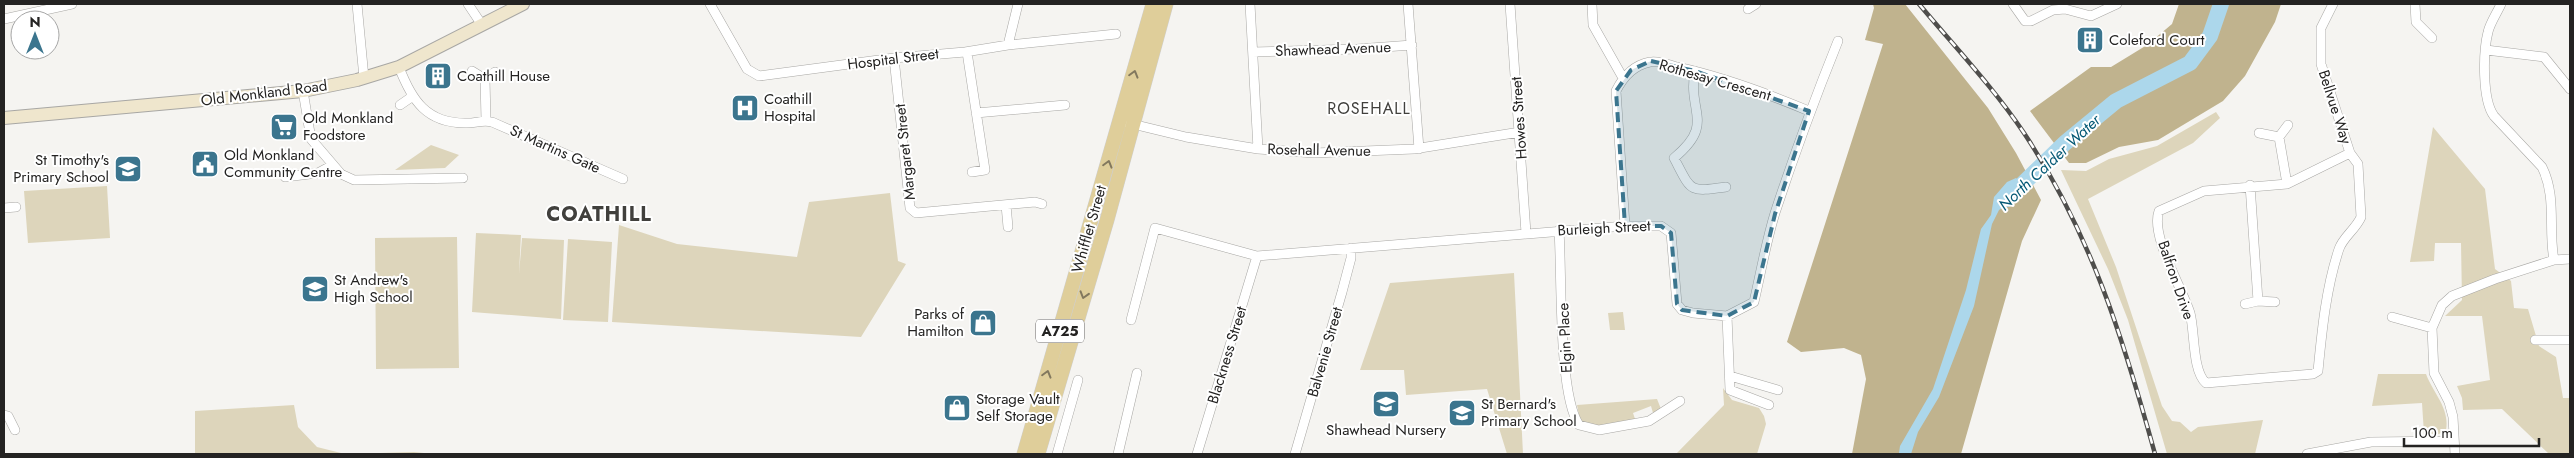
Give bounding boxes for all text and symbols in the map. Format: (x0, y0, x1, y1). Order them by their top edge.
north arrow (10, 10, 60, 60)
text: N (29, 12, 41, 32)
building icon: Coleford Court (2075, 25, 2105, 55)
place label: Coleford Court (2109, 29, 2205, 51)
street label: Shawhead Avenue (1275, 36, 1392, 62)
street label: Hospital Street (846, 42, 940, 76)
street label: Rothesay Crescent (1656, 54, 1774, 107)
building icon: Coathill House (423, 61, 453, 91)
place label: Coathill House (457, 65, 550, 87)
street label: Bellvue Way (2313, 67, 2357, 147)
one-way arrow (1128, 70, 1138, 78)
street label: Old Monkland Road (200, 74, 328, 112)
street label: Howes Street (1505, 76, 1533, 160)
place label: Coathill Hospital (764, 88, 816, 127)
hospital icon: Coathill Hospital (730, 93, 760, 123)
district label: ROSEHALL (1327, 97, 1411, 120)
street label: Margaret Street (889, 102, 921, 201)
place label: Old Monkland Foodstore (303, 107, 393, 146)
water label: North Calder Water (1993, 108, 2107, 216)
supermarket icon: Old Monkland Foodstore (269, 112, 299, 142)
street label: St Martins Gate (506, 119, 604, 179)
street label: Rosehall Avenue (1267, 138, 1371, 162)
place label: Old Monkland Community Centre (224, 144, 343, 183)
place label: St Timothy's Primary School (13, 149, 109, 188)
public building icon: Old Monkland Community Centre (190, 149, 220, 179)
school or university icon: St Timothy's Primary School (113, 154, 143, 184)
one-way arrow (1102, 160, 1113, 169)
street label: Whifflet Street (1066, 182, 1112, 275)
district label: COATHILL (546, 200, 652, 229)
street label: Burleigh Street (1557, 215, 1651, 241)
street label: Balfron Drive (2152, 238, 2200, 323)
place label: St Andrew's High School (334, 269, 413, 308)
school or university icon: St Andrew's High School (300, 274, 330, 304)
one-way arrow (1080, 291, 1090, 299)
street label: Elgin Place (1552, 302, 1578, 374)
place label: Parks of Hamilton (907, 303, 965, 342)
street label: Blackness Street (1202, 303, 1252, 406)
street label: Balvenie Street (1302, 304, 1348, 400)
shop icon: Parks of Hamilton (968, 308, 998, 338)
road number: A725 (1036, 320, 1084, 342)
one-way arrow (1042, 370, 1052, 378)
place label: Storage Vault Self Storage (976, 388, 1060, 427)
school or university icon: Shawhead Nursery (1371, 389, 1401, 419)
shop icon: Storage Vault Self Storage (942, 393, 972, 423)
place label: St Bernard's Primary School (1481, 393, 1577, 432)
school or university icon: St Bernard's Primary School (1447, 398, 1477, 428)
scale bar (2404, 416, 2539, 448)
place label: Shawhead Nursery (1326, 419, 1446, 441)
text: 100 m (2412, 422, 2453, 444)

